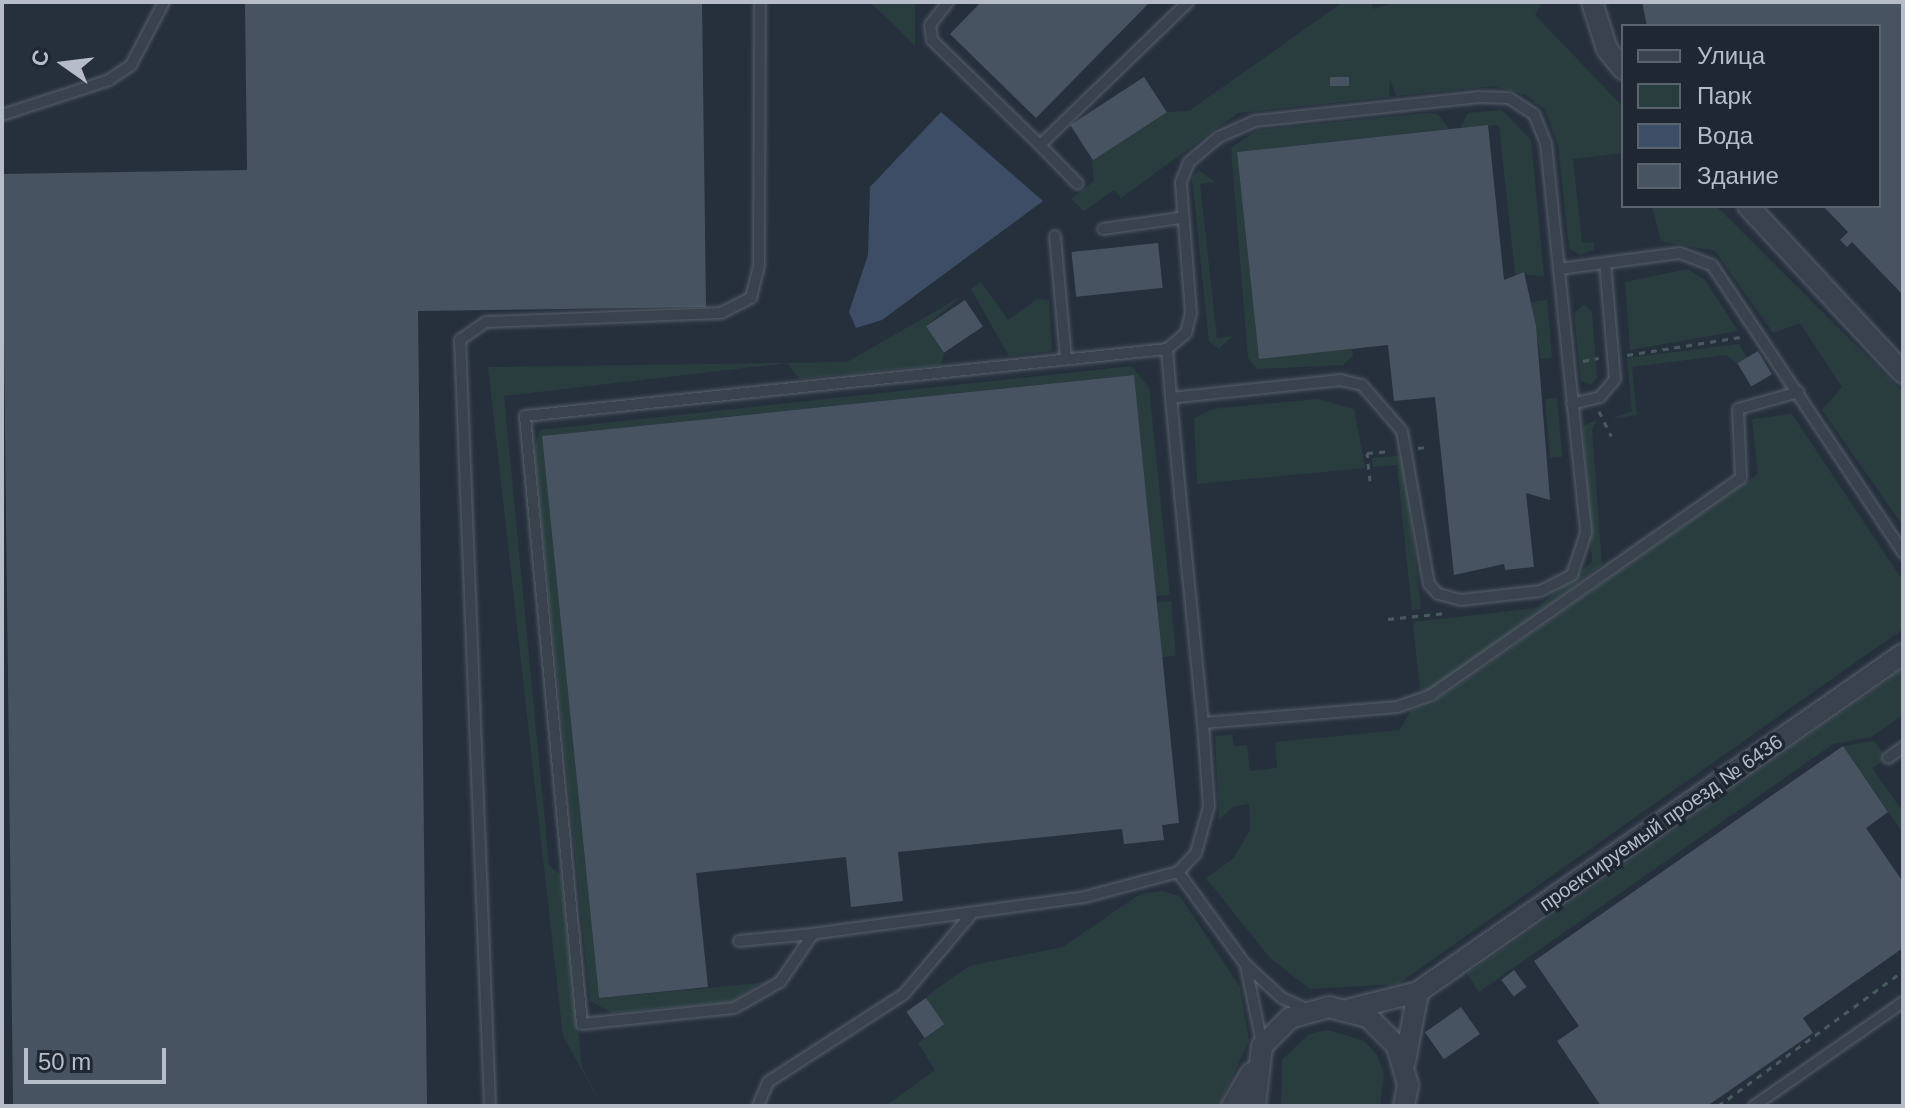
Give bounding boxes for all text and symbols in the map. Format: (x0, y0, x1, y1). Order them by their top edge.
north arrow (24, 24, 104, 104)
legend (1621, 24, 1881, 208)
text: Улица (1697, 42, 1765, 69)
text: С (26, 47, 54, 69)
text: Парк (1697, 82, 1751, 109)
text: Вода (1697, 122, 1753, 149)
text: Здание (1697, 162, 1779, 189)
street label: проектируемый проезд № 6436 (1535, 730, 1787, 916)
scale bar (28, 1032, 170, 1082)
text: 50 m (38, 1048, 91, 1075)

